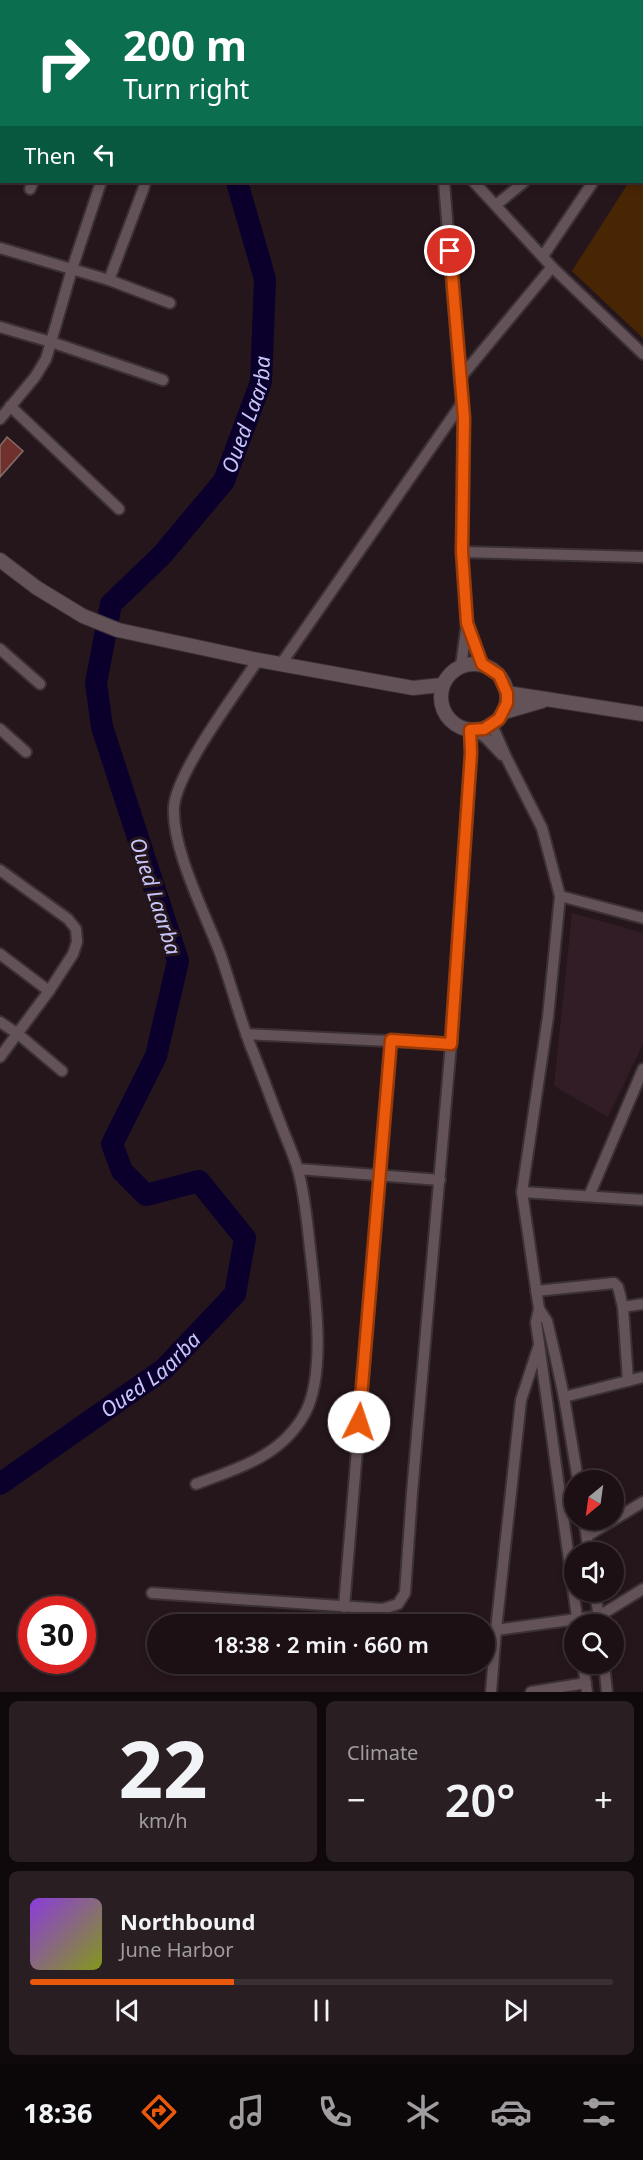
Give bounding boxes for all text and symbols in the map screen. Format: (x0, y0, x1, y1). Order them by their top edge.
text: 200 m (123, 16, 247, 73)
icon: right (24, 24, 102, 102)
text: Turn right (123, 70, 249, 107)
icon: left (88, 138, 121, 171)
text: Then (24, 140, 76, 170)
pin (424, 225, 475, 276)
icon: arrive (433, 234, 466, 267)
water label: Oued Laarba (214, 355, 276, 477)
water label: Oued Laarba (124, 834, 188, 958)
water label: Oued Laarba (94, 1325, 206, 1424)
position arrow (327, 1390, 391, 1454)
north arrow (564, 1470, 624, 1530)
map controls (564, 1470, 624, 1674)
button: sound (564, 1542, 624, 1602)
speed limit sign: 30 (18, 1596, 96, 1674)
button: search (564, 1614, 624, 1674)
text: 18:38 · 2 min · 660 m (213, 1629, 429, 1659)
text: 22 (118, 1715, 208, 1821)
text: Climate (347, 1739, 418, 1766)
text: 20° (445, 1769, 515, 1830)
text: − (347, 1777, 366, 1822)
text: + (594, 1777, 613, 1822)
text: km/h (138, 1807, 188, 1834)
text: Northbound (120, 1906, 255, 1936)
text: June Harbor (120, 1936, 234, 1963)
icon: previous (111, 1994, 144, 2027)
icon: pause (305, 1994, 338, 2027)
icon: next (499, 1994, 532, 2027)
icon: directions (138, 2091, 180, 2133)
icon: music (226, 2091, 268, 2133)
icon: phone (314, 2091, 356, 2133)
icon: climate (402, 2091, 444, 2133)
icon: car (490, 2091, 532, 2133)
icon: filters (578, 2091, 620, 2133)
text: 18:36 (23, 2094, 92, 2131)

